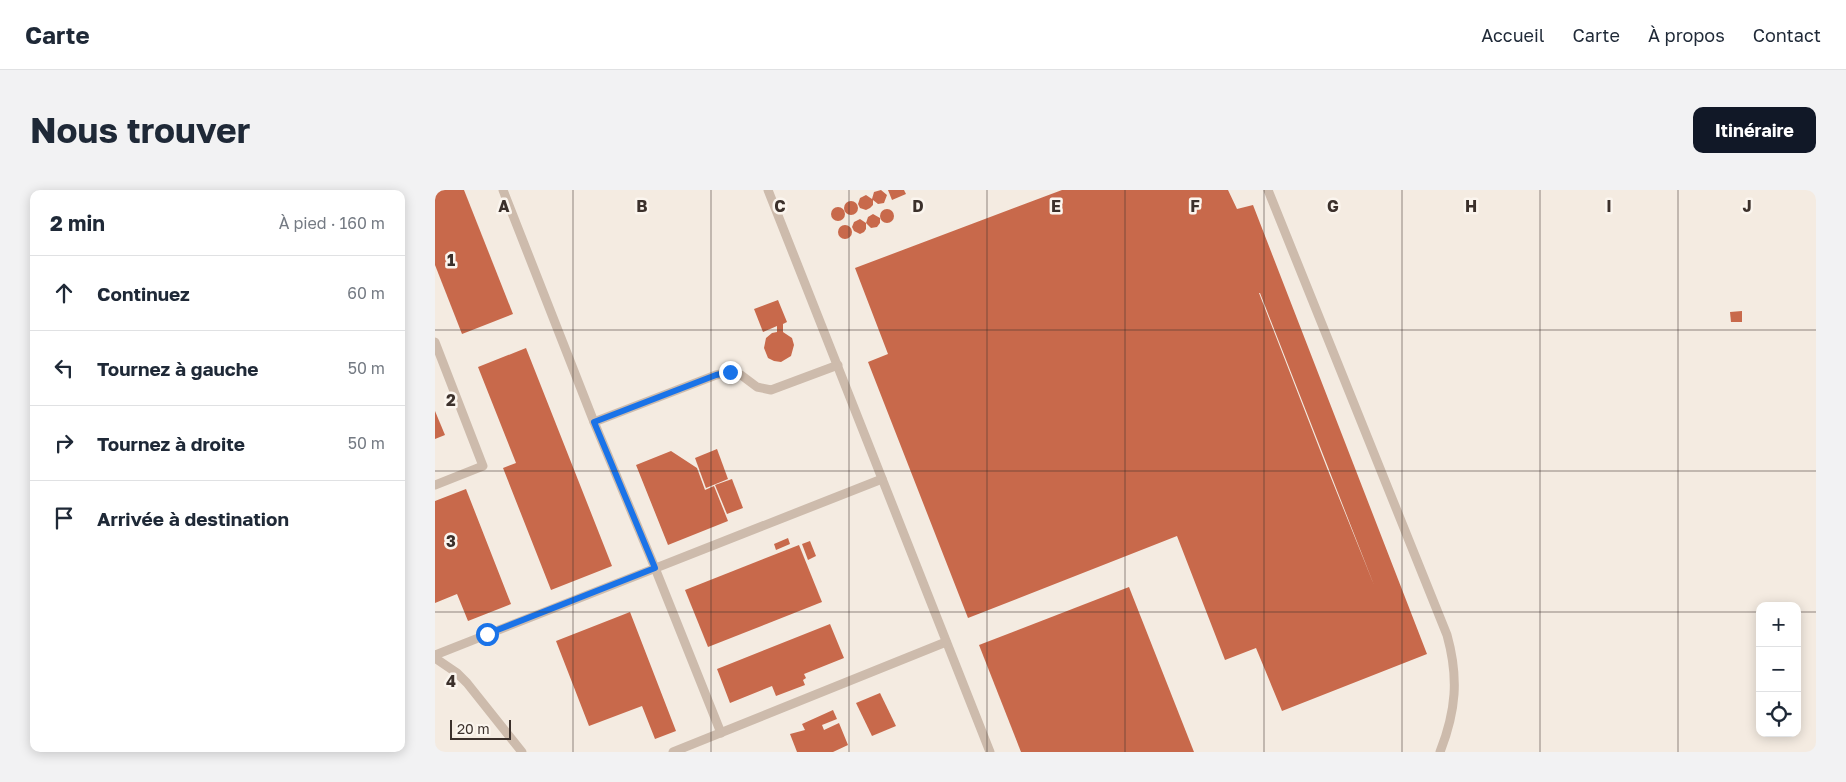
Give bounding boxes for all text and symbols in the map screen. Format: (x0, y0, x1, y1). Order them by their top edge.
text: Carte (25, 20, 90, 49)
text: Accueil (1481, 24, 1545, 46)
text: Carte (1573, 24, 1620, 46)
text: À propos (1648, 24, 1725, 46)
text: Contact (1753, 24, 1821, 46)
button: Itinéraire (1693, 107, 1816, 153)
text: Nous trouver (30, 109, 250, 151)
text: A (498, 196, 510, 216)
text: B (636, 196, 648, 216)
text: C (774, 196, 786, 216)
text: D (912, 196, 924, 216)
text: E (1051, 196, 1061, 216)
text: F (1190, 196, 1200, 216)
text: G (1327, 196, 1339, 216)
text: H (1465, 196, 1477, 216)
text: I (1606, 196, 1612, 216)
text: J (1742, 196, 1752, 216)
text: 2 min (50, 210, 105, 236)
text: À pied · 160 m (279, 213, 385, 233)
text: 1 (447, 250, 455, 270)
icon: ahead (50, 279, 78, 307)
text: Continuez (97, 282, 190, 305)
text: 60 m (347, 283, 385, 303)
icon: left (50, 354, 78, 382)
text: Tournez à gauche (97, 357, 258, 380)
text: 50 m (348, 358, 385, 378)
route end (719, 361, 742, 384)
text: 2 (446, 390, 456, 410)
icon: right (50, 429, 78, 457)
text: Tournez à droite (97, 432, 245, 455)
text: 50 m (348, 433, 385, 453)
icon: arrive (50, 504, 78, 532)
text: Arrivée à destination (97, 507, 289, 530)
text: 3 (446, 531, 456, 551)
map controls (1756, 602, 1801, 737)
button: + (1756, 602, 1801, 647)
route start (476, 623, 499, 646)
button: − (1756, 647, 1801, 692)
text: 4 (446, 671, 456, 691)
button: locate (1756, 692, 1801, 737)
scale bar (450, 717, 511, 740)
text: 20 m (457, 720, 490, 737)

